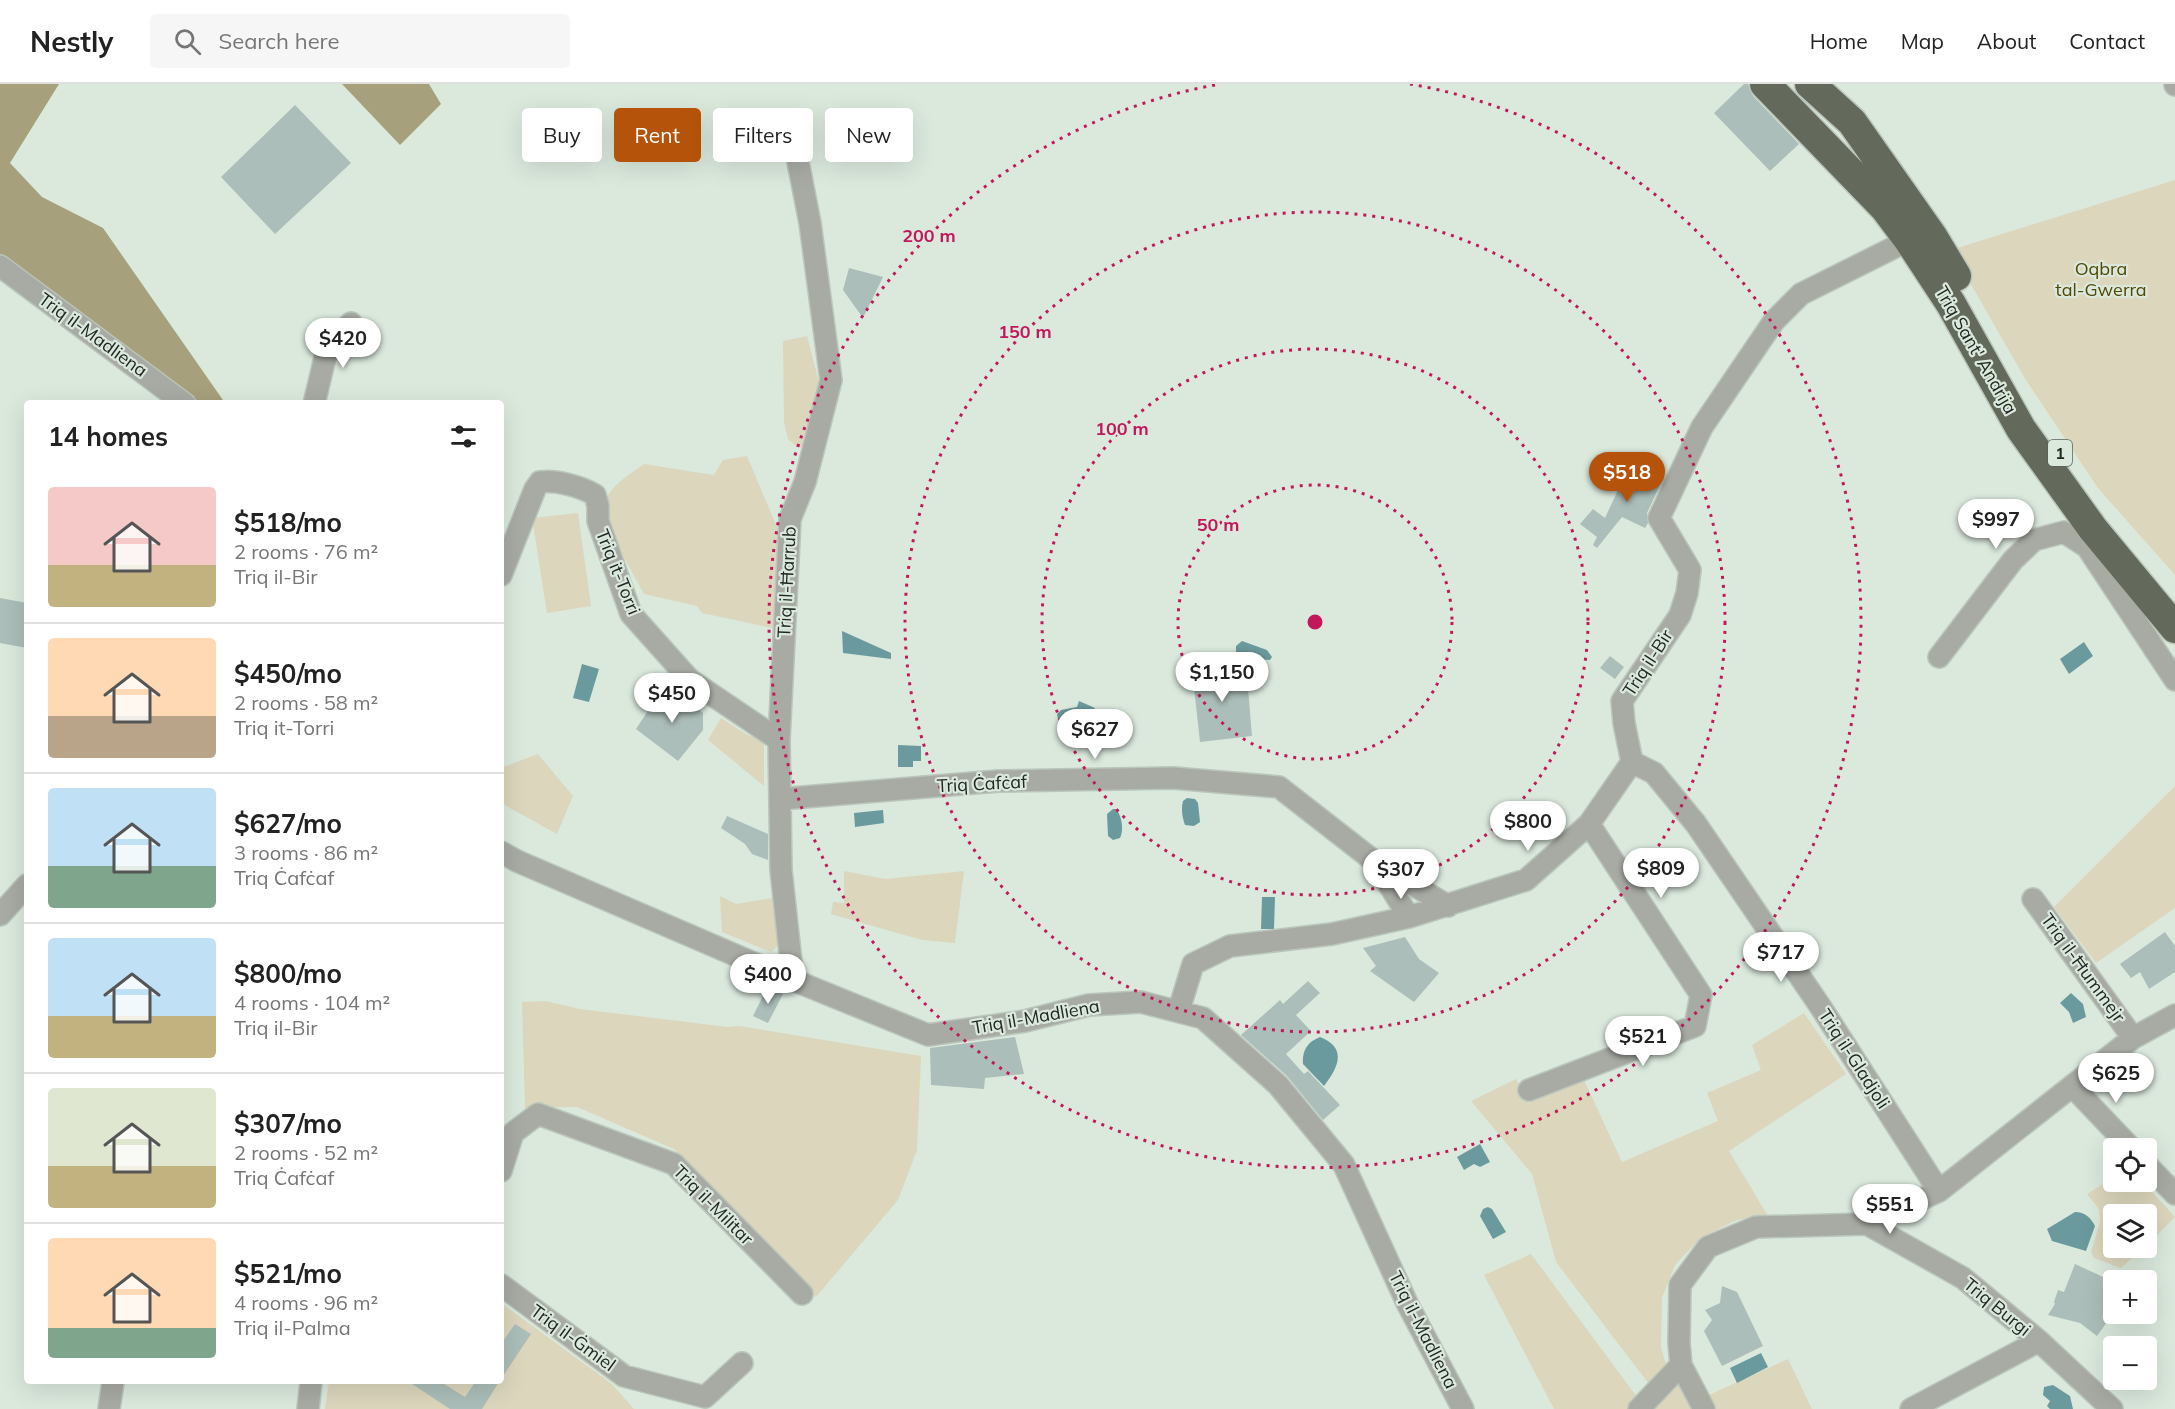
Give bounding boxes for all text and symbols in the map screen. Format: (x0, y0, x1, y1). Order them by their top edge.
search box (150, 14, 570, 68)
text: Nestly (30, 24, 114, 59)
icon: search (171, 25, 204, 58)
text: Search here (219, 27, 339, 55)
text: Home (1810, 28, 1868, 54)
text: Map (1901, 28, 1944, 54)
text: About (1977, 28, 2036, 54)
text: Contact (2069, 28, 2145, 54)
chip: Buy (522, 108, 602, 162)
chip: Rent (614, 108, 701, 162)
chip: Filters (713, 108, 813, 162)
chip: New (825, 108, 913, 162)
text: 200 m (902, 224, 956, 247)
park label: Oqbra tal-Gwerra (2055, 257, 2147, 301)
street label: Triq Sant' Andrija (1931, 282, 2022, 418)
street label: Triq il-Madliena (34, 287, 152, 382)
pin: $420 (307, 318, 379, 369)
text: 150 m (998, 320, 1052, 343)
text: $420 (319, 325, 367, 350)
text: 100 m (1095, 417, 1149, 440)
text: 14 homes (48, 420, 168, 453)
icon: filters (447, 420, 480, 453)
road number: 1 (2048, 440, 2072, 466)
pin: $518 (1591, 452, 1663, 503)
text: $518 (1603, 459, 1651, 484)
pin: $997 (1960, 499, 2032, 550)
text: $518/mo (234, 506, 342, 539)
text: $997 (1972, 506, 2020, 531)
icon: home (96, 511, 168, 583)
text: 50 m (1197, 513, 1239, 536)
street label: Triq it-Torri (591, 526, 646, 618)
street label: Triq il-Ħarrub (772, 526, 801, 638)
text: 2 rooms · 76 m² (234, 539, 378, 564)
text: Triq il-Bir (234, 564, 318, 589)
centre of rings (1305, 612, 1325, 632)
street label: Triq il-Bir (1617, 625, 1678, 701)
pin: $1,150 (1173, 652, 1271, 703)
text: $450/mo (234, 657, 342, 690)
text: $1,150 (1190, 659, 1254, 684)
icon: home (96, 662, 168, 734)
pin: $450 (636, 673, 708, 724)
text: $450 (648, 680, 696, 705)
text: 2 rooms · 58 m² (234, 690, 378, 715)
pin: $627 (1059, 709, 1131, 760)
text: Triq it-Torri (234, 715, 334, 740)
text: $627 (1071, 716, 1119, 741)
street label: Triq Ċafċaf (936, 770, 1029, 797)
pin: $800 (1492, 801, 1564, 852)
text: $627/mo (234, 807, 342, 840)
text: $800 (1504, 808, 1552, 833)
icon: home (96, 812, 168, 884)
text: 3 rooms · 86 m² (234, 840, 378, 865)
pin: $809 (1625, 848, 1697, 899)
pin: $307 (1365, 849, 1437, 900)
text: $809 (1637, 855, 1685, 880)
text: $307 (1377, 856, 1425, 881)
text: Triq Ċafċaf (234, 865, 334, 890)
street label: Triq il-Ħummejr (2036, 909, 2131, 1027)
pin: $717 (1745, 932, 1817, 983)
text: $717 (1757, 939, 1805, 964)
pin: $400 (732, 954, 804, 1005)
text: $800/mo (234, 957, 342, 990)
text: $400 (744, 961, 792, 986)
icon: home (96, 962, 168, 1034)
text: 4 rooms · 104 m² (234, 990, 390, 1015)
street label: Triq il-Madliena (970, 994, 1101, 1039)
street label: Triq il-Gladjoli (1814, 1005, 1895, 1113)
text: Triq il-Bir (234, 1015, 318, 1040)
pin: $521 (1607, 1016, 1679, 1067)
text: $521 (1619, 1023, 1667, 1048)
pin: $625 (2080, 1053, 2152, 1104)
text: $625 (2092, 1060, 2140, 1085)
text: $307/mo (234, 1107, 342, 1140)
icon: home (96, 1112, 168, 1184)
map controls (2103, 1138, 2157, 1390)
button: locate (2103, 1138, 2157, 1192)
text: 2 rooms · 52 m² (234, 1140, 378, 1165)
street label: Triq il-Militar (668, 1160, 759, 1250)
text: Triq Ċafċaf (234, 1165, 334, 1190)
pin: $551 (1854, 1184, 1926, 1235)
text: $551 (1866, 1191, 1914, 1216)
button: layers (2103, 1204, 2157, 1258)
text: $521/mo (234, 1257, 342, 1290)
icon: home (96, 1262, 168, 1334)
street label: Triq il-Madliena (1384, 1267, 1463, 1392)
button: + (2103, 1270, 2157, 1324)
street label: Triq Burgi (1959, 1273, 2036, 1341)
text: 4 rooms · 96 m² (234, 1290, 378, 1315)
street label: Triq il-Ġmiel (526, 1299, 620, 1376)
text: Triq il-Palma (234, 1315, 351, 1340)
button: − (2103, 1336, 2157, 1390)

